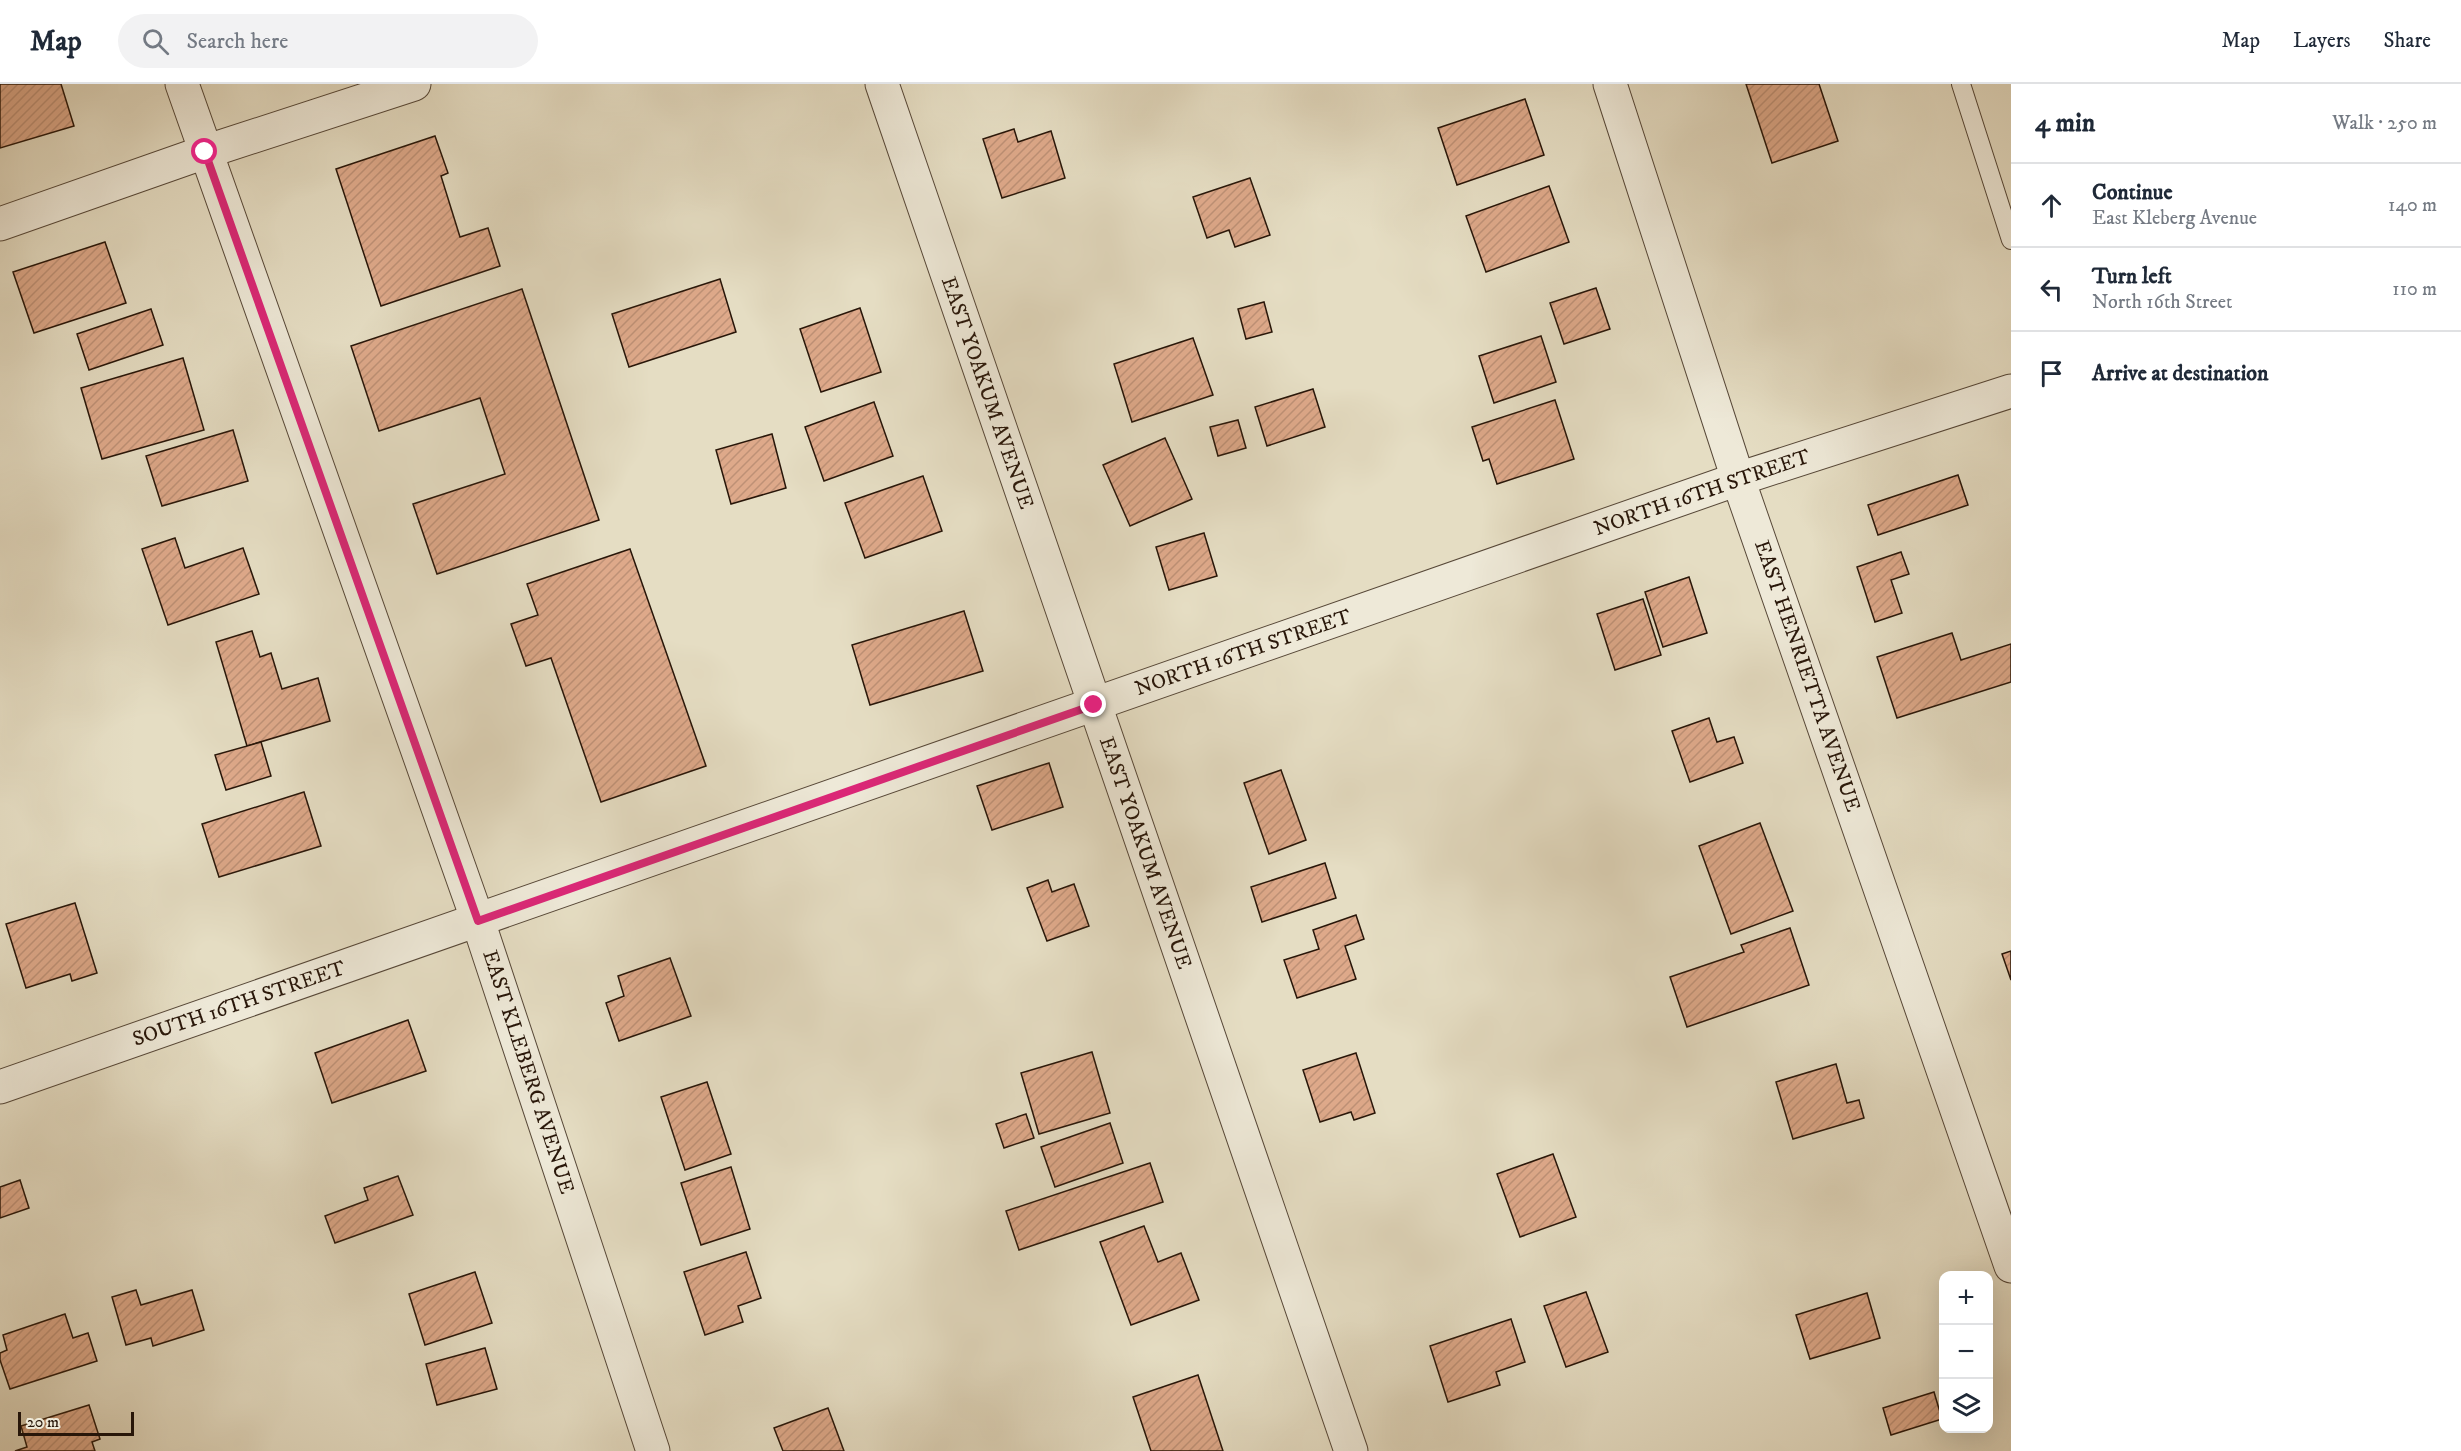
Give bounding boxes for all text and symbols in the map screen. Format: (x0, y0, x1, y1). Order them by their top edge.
search box (118, 14, 538, 68)
text: Map (30, 24, 82, 59)
icon: search (139, 25, 172, 58)
text: Search here (187, 28, 288, 55)
text: Map (2221, 28, 2260, 54)
text: Layers (2293, 28, 2351, 54)
text: Share (2384, 28, 2431, 54)
text: 4 min (2035, 107, 2095, 140)
text: Walk · 250 m (2332, 111, 2437, 136)
route start (191, 138, 217, 164)
text: Continue (2092, 179, 2173, 206)
icon: ahead (2035, 189, 2068, 222)
text: 140 m (2388, 193, 2437, 218)
text: East Kleberg Avenue (2092, 206, 2257, 231)
text: Turn left (2092, 263, 2172, 290)
street label: EAST YOAKUM AVENUE (935, 273, 1039, 513)
icon: left (2035, 273, 2068, 306)
text: 110 m (2392, 277, 2437, 302)
text: North 16th Street (2092, 290, 2232, 315)
icon: arrive (2035, 357, 2068, 390)
text: Arrive at destination (2092, 360, 2269, 387)
street label: NORTH 16TH STREET (1591, 444, 1814, 542)
street label: EAST HENRIETTA AVENUE (1748, 537, 1866, 815)
street label: NORTH 16TH STREET (1132, 604, 1355, 702)
route end (1080, 691, 1106, 717)
street label: EAST YOAKUM AVENUE (1093, 733, 1197, 973)
street label: EAST KLEBERG AVENUE (476, 947, 580, 1197)
street label: SOUTH 16TH STREET (129, 955, 349, 1053)
map controls (1939, 1271, 1993, 1433)
button: + (1939, 1271, 1993, 1325)
button: − (1939, 1325, 1993, 1379)
button: layers (1939, 1379, 1993, 1433)
scale bar (18, 1409, 134, 1436)
text: 20 m (27, 1412, 59, 1432)

